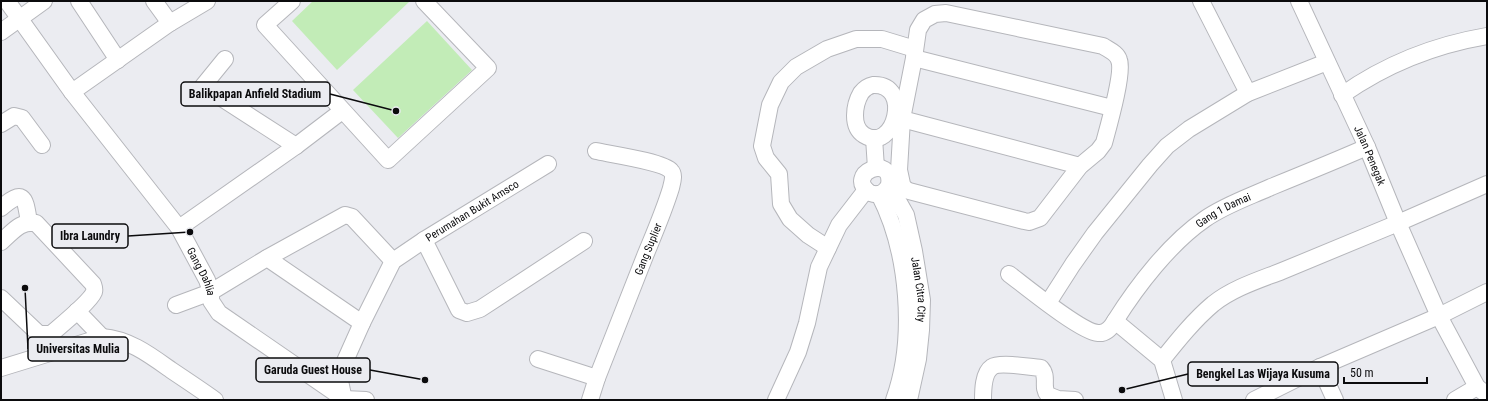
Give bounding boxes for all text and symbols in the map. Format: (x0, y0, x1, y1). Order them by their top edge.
callout: Balikpapan Anfield Stadium (181, 82, 330, 106)
text: Balikpapan Anfield Stadium (189, 87, 321, 101)
street label: Jalan Penegak (1351, 124, 1388, 187)
street label: Perumahan Bukit Amsco (423, 177, 521, 244)
street label: Gang 1 Damai (1193, 190, 1252, 230)
street label: Gang Suplier (632, 220, 665, 277)
callout: Ibra Laundry (52, 224, 128, 248)
text: Ibra Laundry (60, 229, 121, 243)
street label: Gang Dahlia (184, 245, 218, 296)
street label: Jalan Citra City (909, 256, 929, 323)
callout: Universitas Mulia (28, 337, 128, 361)
text: Universitas Mulia (36, 342, 120, 356)
callout: Garuda Guest House (256, 358, 370, 382)
scale bar (1344, 359, 1427, 385)
callout: Bengkel Las Wijaya Kusuma (1188, 362, 1338, 386)
text: Garuda Guest House (264, 363, 362, 377)
text: 50 m (1350, 366, 1374, 380)
text: Bengkel Las Wijaya Kusuma (1196, 367, 1330, 381)

